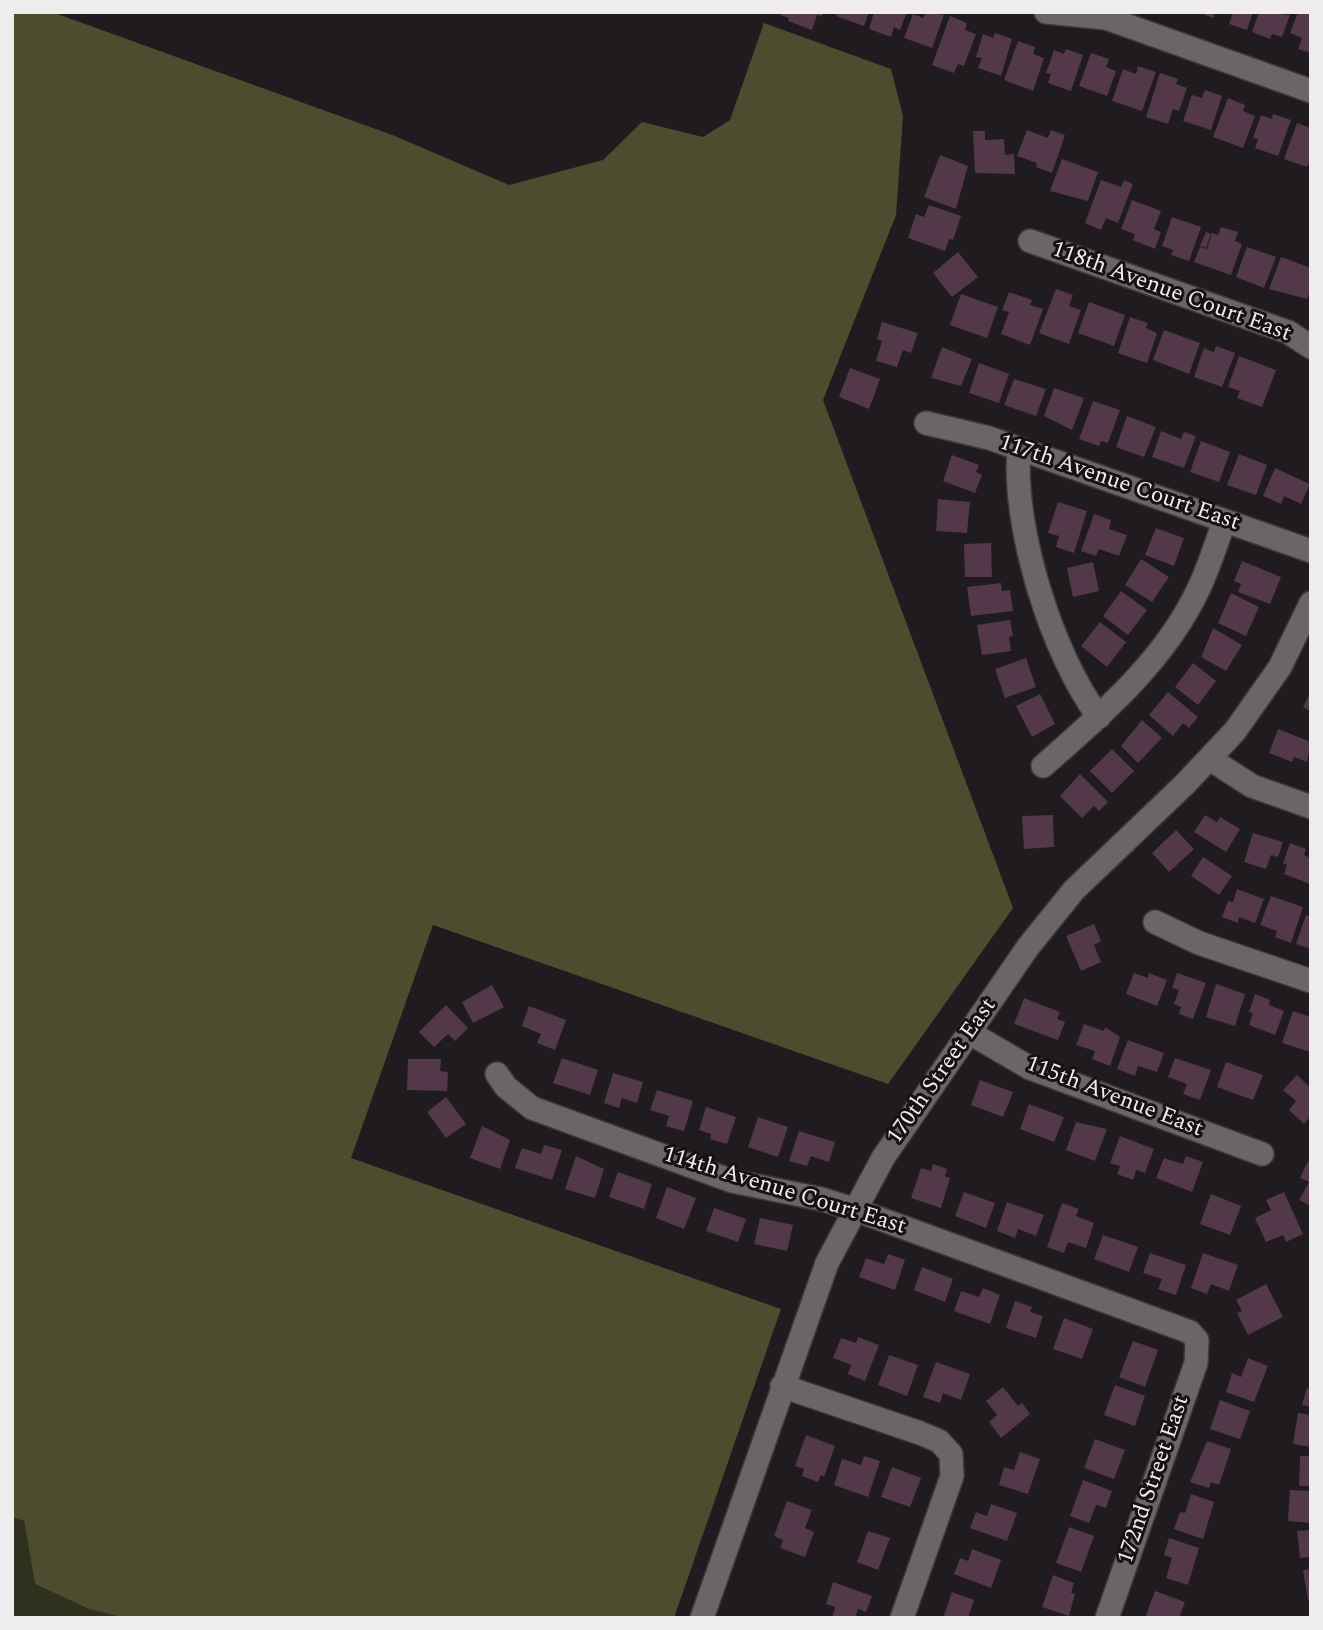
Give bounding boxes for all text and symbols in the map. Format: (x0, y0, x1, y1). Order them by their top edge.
street label: 118th Avenue Court East (1048, 237, 1294, 349)
street label: 117th Avenue Court East (995, 430, 1243, 538)
street label: 170th Street East (882, 994, 1004, 1150)
street label: 115th Avenue East (1022, 1052, 1206, 1144)
street label: 114th Avenue Court East (659, 1142, 909, 1242)
street label: 172nd Street East (1113, 1392, 1197, 1568)

